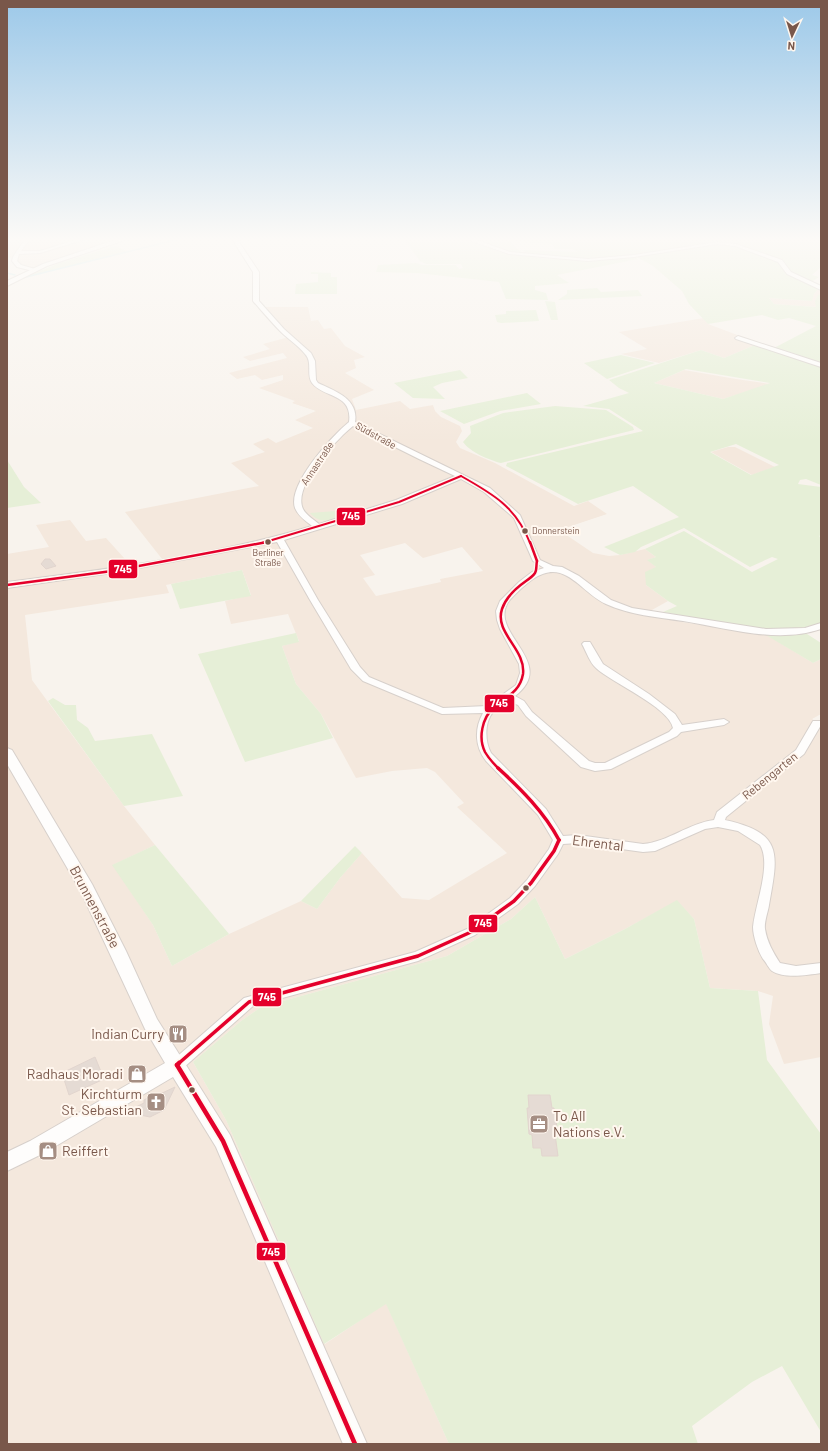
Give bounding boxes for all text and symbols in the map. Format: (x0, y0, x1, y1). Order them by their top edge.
north arrow (772, 16, 812, 56)
text: N (787, 40, 795, 53)
street label: Südstraße (354, 419, 398, 451)
street label: Annastraße (298, 439, 336, 487)
line badge: 745 (336, 507, 366, 526)
text: 745 (342, 509, 360, 522)
place label: Donnerstein (532, 525, 580, 536)
marker: Donnerstein (520, 526, 530, 536)
marker: Berliner Straße (263, 537, 273, 547)
place label: Berliner Straße (253, 547, 284, 568)
line badge: 745 (108, 559, 138, 579)
text: 745 (114, 562, 132, 575)
line badge: 745 (484, 694, 515, 713)
text: 745 (490, 696, 508, 709)
street label: Rebengarten (739, 749, 800, 802)
street label: Ehrental (571, 831, 625, 854)
street label: Brunnenstraße (67, 863, 124, 951)
unlabelled marker (521, 883, 531, 893)
line badge: 745 (468, 914, 498, 933)
text: 745 (474, 916, 492, 929)
line badge: 745 (252, 987, 282, 1007)
text: 745 (258, 990, 276, 1003)
restaurant icon: Indian Curry (167, 1023, 189, 1045)
place label: Indian Curry (91, 1025, 165, 1042)
shop icon: Radhaus Moradi (126, 1063, 148, 1085)
place label: Radhaus Moradi (27, 1065, 123, 1082)
place label: Kirchturm St. Sebastian (62, 1085, 142, 1118)
unlabelled marker (187, 1085, 197, 1095)
church icon: Kirchturm St. Sebastian (145, 1091, 167, 1113)
place label: To All Nations e.V. (553, 1107, 625, 1140)
office icon: To All Nations e.V. (528, 1113, 550, 1135)
shop icon: Reiffert (37, 1140, 59, 1162)
place label: Reiffert (62, 1142, 109, 1159)
line badge: 745 (256, 1242, 286, 1261)
text: 745 (262, 1245, 280, 1258)

